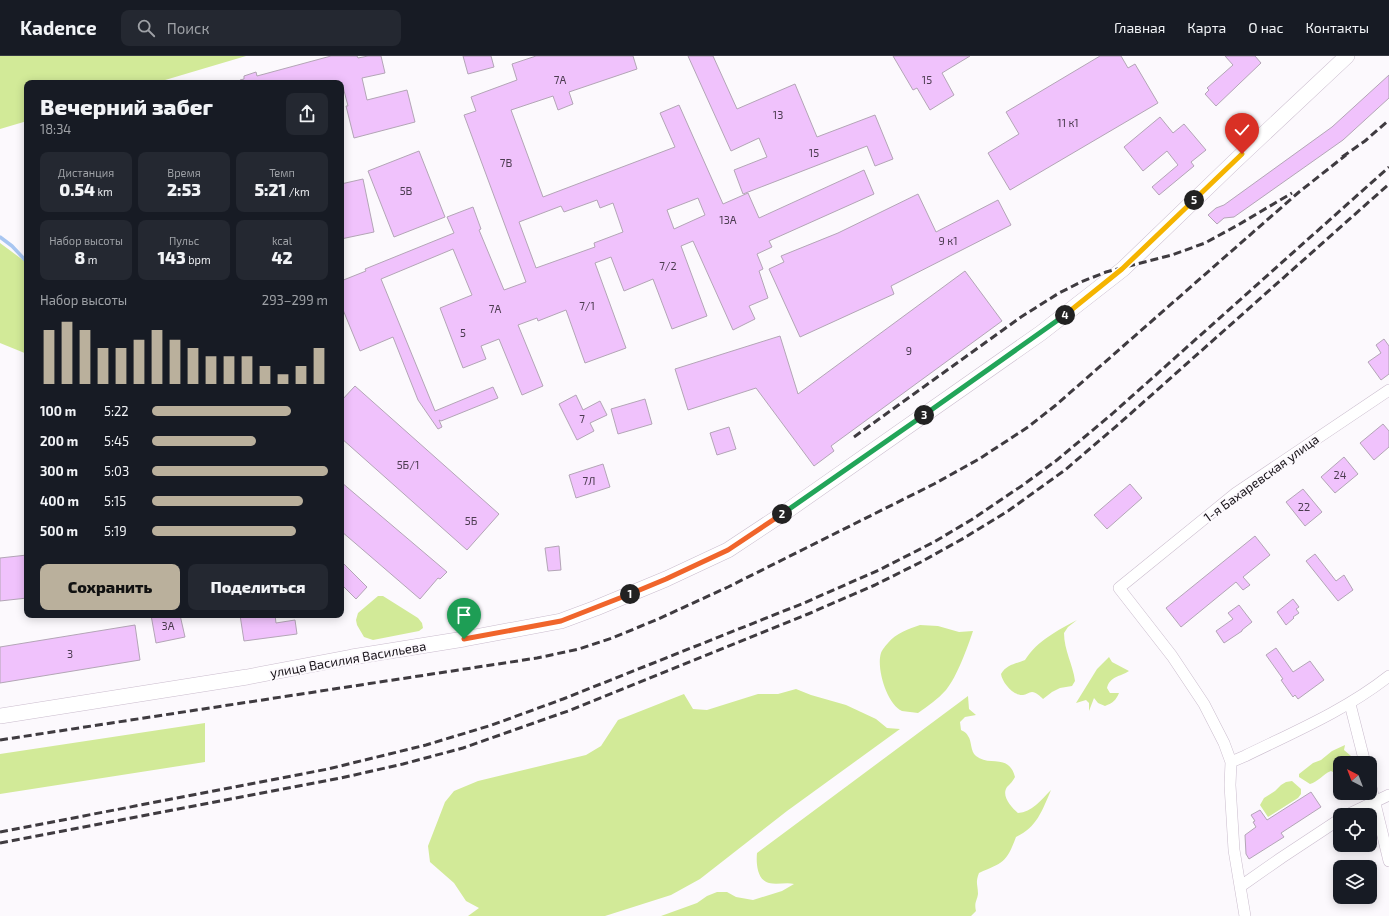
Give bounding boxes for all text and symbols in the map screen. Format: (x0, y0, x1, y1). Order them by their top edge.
search box (121, 10, 401, 46)
text: Kadence (20, 16, 97, 39)
icon: search (135, 17, 157, 39)
text: Поиск (167, 19, 209, 37)
text: Главная (1114, 19, 1165, 36)
text: Карта (1187, 19, 1226, 36)
text: О нас (1248, 19, 1284, 36)
text: Контакты (1306, 19, 1369, 36)
house number: 7А (554, 73, 566, 86)
house number: 15 (922, 73, 932, 86)
text: Вечерний забег (40, 93, 213, 119)
button: share (286, 93, 328, 135)
house number: 13 (773, 108, 783, 121)
pin (1225, 113, 1259, 154)
house number: 11 к1 (1057, 116, 1079, 129)
icon: check (1231, 119, 1253, 141)
text: 18:34 (40, 121, 71, 137)
house number: 15 (809, 146, 819, 159)
house number: 7В (500, 156, 512, 169)
text: Дистанция (58, 166, 114, 179)
text: Время (167, 166, 201, 179)
text: Темп (269, 166, 295, 179)
text: 0.54 (59, 179, 95, 199)
text: 2:53 (167, 179, 201, 199)
text: 5:21 (254, 179, 286, 199)
house number: 5В (400, 184, 413, 197)
text: km (95, 185, 113, 198)
text: /km (286, 185, 310, 198)
pin: 5 (1184, 190, 1204, 210)
text: 5 (1191, 193, 1197, 206)
house number: 13А (719, 213, 737, 226)
text: Набор высоты (49, 234, 123, 247)
text: Пульс (169, 234, 199, 247)
text: kcal (272, 234, 292, 247)
house number: 9 к1 (938, 234, 958, 247)
text: 8 (75, 247, 85, 267)
text: 143 (157, 247, 186, 267)
text: 42 (271, 247, 293, 267)
text: m (85, 253, 97, 266)
text: bpm (186, 253, 211, 266)
house number: 7/2 (659, 259, 677, 272)
text: Набор высоты (40, 292, 127, 308)
text: 293–299 m (262, 292, 328, 308)
house number: 7/1 (579, 299, 595, 312)
house number: 7А (489, 302, 501, 315)
pin: 4 (1055, 305, 1075, 325)
text: 4 (1061, 308, 1069, 321)
house number: 5 (460, 326, 466, 339)
house number: 9 (906, 344, 912, 357)
text: 100 m (40, 403, 76, 419)
text: 5:22 (104, 403, 129, 419)
pin: 3 (914, 405, 934, 425)
text: 3 (921, 408, 927, 421)
house number: 7 (579, 412, 585, 425)
street label: 1-я Бахаревская улица (1200, 431, 1322, 525)
text: 200 m (40, 433, 78, 449)
text: 5:45 (104, 433, 129, 449)
house number: 5Б/1 (397, 458, 419, 471)
text: 300 m (40, 463, 78, 479)
text: 5:03 (104, 463, 129, 479)
house number: 24 (1334, 468, 1347, 481)
house number: 7Л (583, 474, 595, 487)
text: 400 m (40, 493, 79, 509)
text: 5:15 (104, 493, 126, 509)
house number: 22 (1298, 500, 1310, 513)
pin: 2 (772, 504, 792, 524)
text: 2 (779, 507, 785, 520)
house number: 5Б (465, 514, 478, 527)
text: 500 m (40, 523, 78, 539)
text: 5:19 (104, 523, 127, 539)
button: Сохранить (40, 564, 180, 610)
button: Поделиться (188, 564, 328, 610)
pin: 1 (620, 584, 640, 604)
text: 1 (628, 587, 632, 600)
pin (447, 598, 481, 639)
icon: arrive (453, 604, 475, 626)
house number: 3А (162, 619, 175, 632)
street label: улица Василия Васильева (269, 637, 427, 681)
house number: 3 (67, 647, 73, 660)
north arrow (1333, 756, 1377, 800)
map controls (1333, 756, 1377, 904)
button: locate (1333, 808, 1377, 852)
button: layers (1333, 860, 1377, 904)

